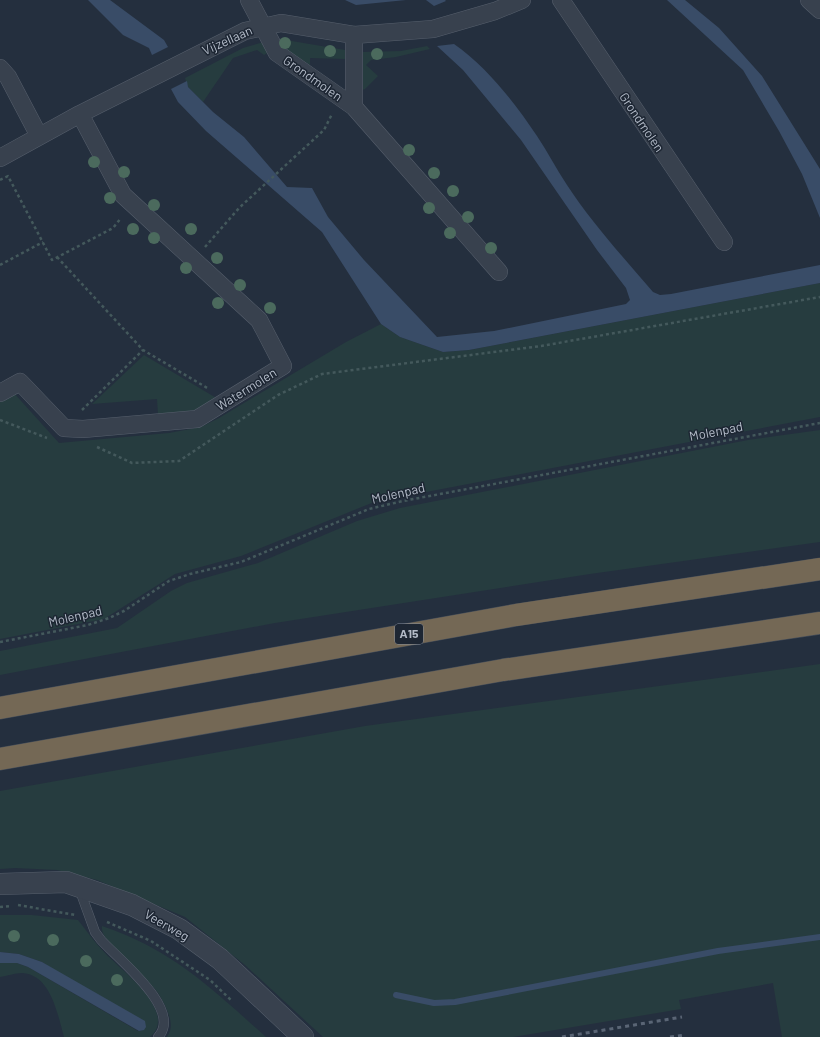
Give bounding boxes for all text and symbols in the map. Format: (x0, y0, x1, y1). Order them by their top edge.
street label: Vijzellaan (199, 22, 255, 58)
street label: Grondmolen (280, 52, 346, 104)
street label: Grondmolen (616, 89, 668, 155)
street label: Watermolen (213, 364, 279, 414)
street label: Molenpad (688, 418, 744, 444)
street label: Molenpad (370, 479, 426, 507)
street label: Molenpad (47, 602, 103, 630)
road number: A15 (395, 624, 423, 644)
street label: Veerweg (142, 906, 192, 944)

